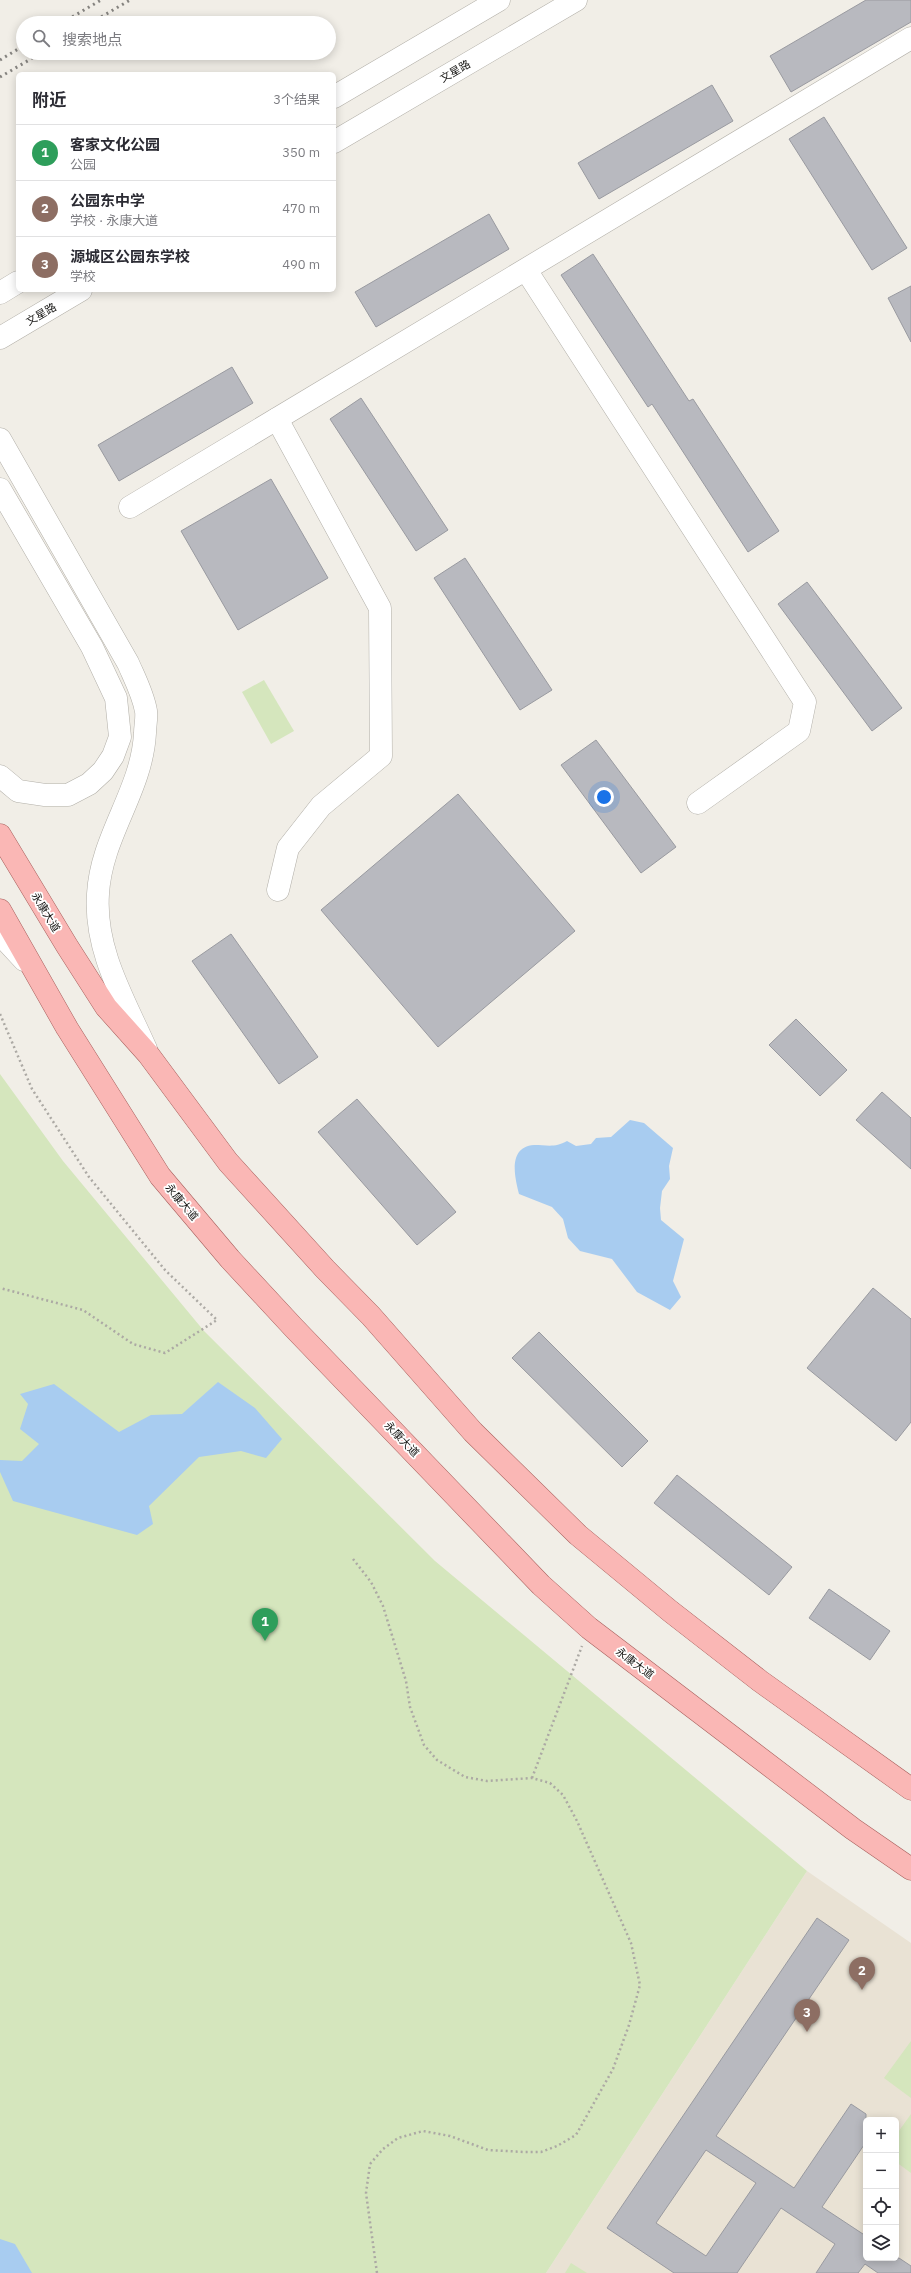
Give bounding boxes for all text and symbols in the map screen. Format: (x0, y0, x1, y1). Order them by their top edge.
search box (16, 16, 336, 60)
icon: search (30, 27, 52, 49)
text: 搜索地点 (62, 30, 122, 49)
street label: 文星路 (437, 57, 473, 85)
text: 附近 (32, 89, 66, 111)
text: 3个结果 (273, 91, 320, 108)
text: 客家文化公园 (70, 135, 160, 154)
text: 1 (41, 144, 49, 161)
text: 350 m (282, 144, 320, 161)
text: 公园 (70, 156, 96, 173)
text: 公园东中学 (70, 191, 145, 210)
text: 2 (41, 200, 49, 217)
text: 470 m (282, 200, 320, 217)
text: 学校 · 永康大道 (70, 212, 158, 229)
text: 源城区公园东学校 (70, 247, 190, 266)
text: 3 (41, 256, 49, 273)
text: 490 m (282, 256, 320, 273)
text: 学校 (70, 268, 96, 285)
street label: 文星路 (23, 300, 59, 328)
your location (594, 787, 614, 807)
street label: 永康大道 (29, 890, 63, 934)
street label: 永康大道 (162, 1181, 202, 1223)
street label: 永康大道 (382, 1418, 422, 1460)
pin: 1 (252, 1608, 278, 1641)
street label: 永康大道 (613, 1644, 657, 1682)
pin: 2 (849, 1957, 875, 1990)
pin: 3 (794, 1999, 820, 2032)
map controls (863, 2117, 899, 2261)
button: + (863, 2117, 899, 2153)
button: − (863, 2153, 899, 2189)
button: locate (863, 2189, 899, 2225)
button: layers (863, 2225, 899, 2261)

